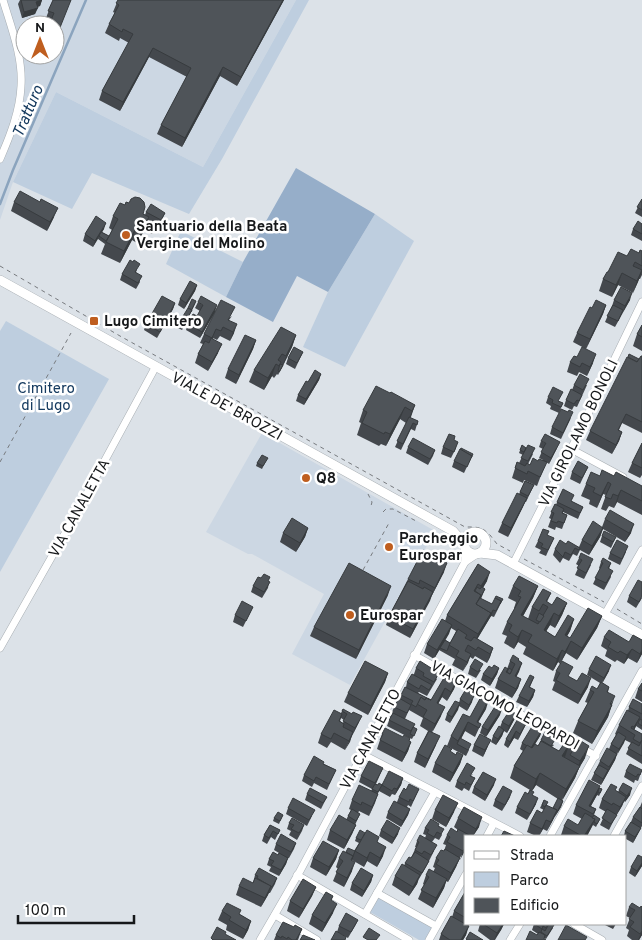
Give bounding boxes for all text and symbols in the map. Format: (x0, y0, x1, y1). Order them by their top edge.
north arrow (15, 15, 65, 65)
text: N (35, 20, 45, 37)
water label: Tratturo (9, 82, 49, 141)
place label: Santuario della Beata Vergine del Molino (136, 218, 287, 254)
marker: Santuario della Beata Vergine del Molino (120, 229, 132, 241)
place label: Lugo Cimitero (104, 313, 202, 332)
marker: Lugo Cimitero (88, 315, 100, 327)
street label: VIA GIROLAMO BONOLI (535, 357, 623, 511)
street label: VIALE DE' BROZZI (167, 369, 285, 446)
park label: Cimitero di Lugo (17, 380, 75, 416)
street label: VIA CANALETTA (45, 456, 115, 561)
place label: Q8 (316, 470, 336, 489)
marker: Q8 (300, 472, 312, 484)
place label: Parcheggio Eurospar (399, 530, 478, 566)
marker: Parcheggio Eurospar (383, 541, 395, 553)
place label: Eurospar (360, 607, 424, 626)
marker: Eurospar (344, 609, 356, 621)
street label: VIA GIACOMO LEOPARDI (426, 657, 582, 755)
street label: VIA CANALETTO (337, 686, 406, 793)
legend (464, 835, 627, 925)
text: Strada (510, 847, 554, 866)
text: Parco (510, 872, 549, 891)
scale bar (18, 892, 134, 924)
text: Edificio (510, 897, 559, 916)
text: 100 m (25, 902, 66, 921)

